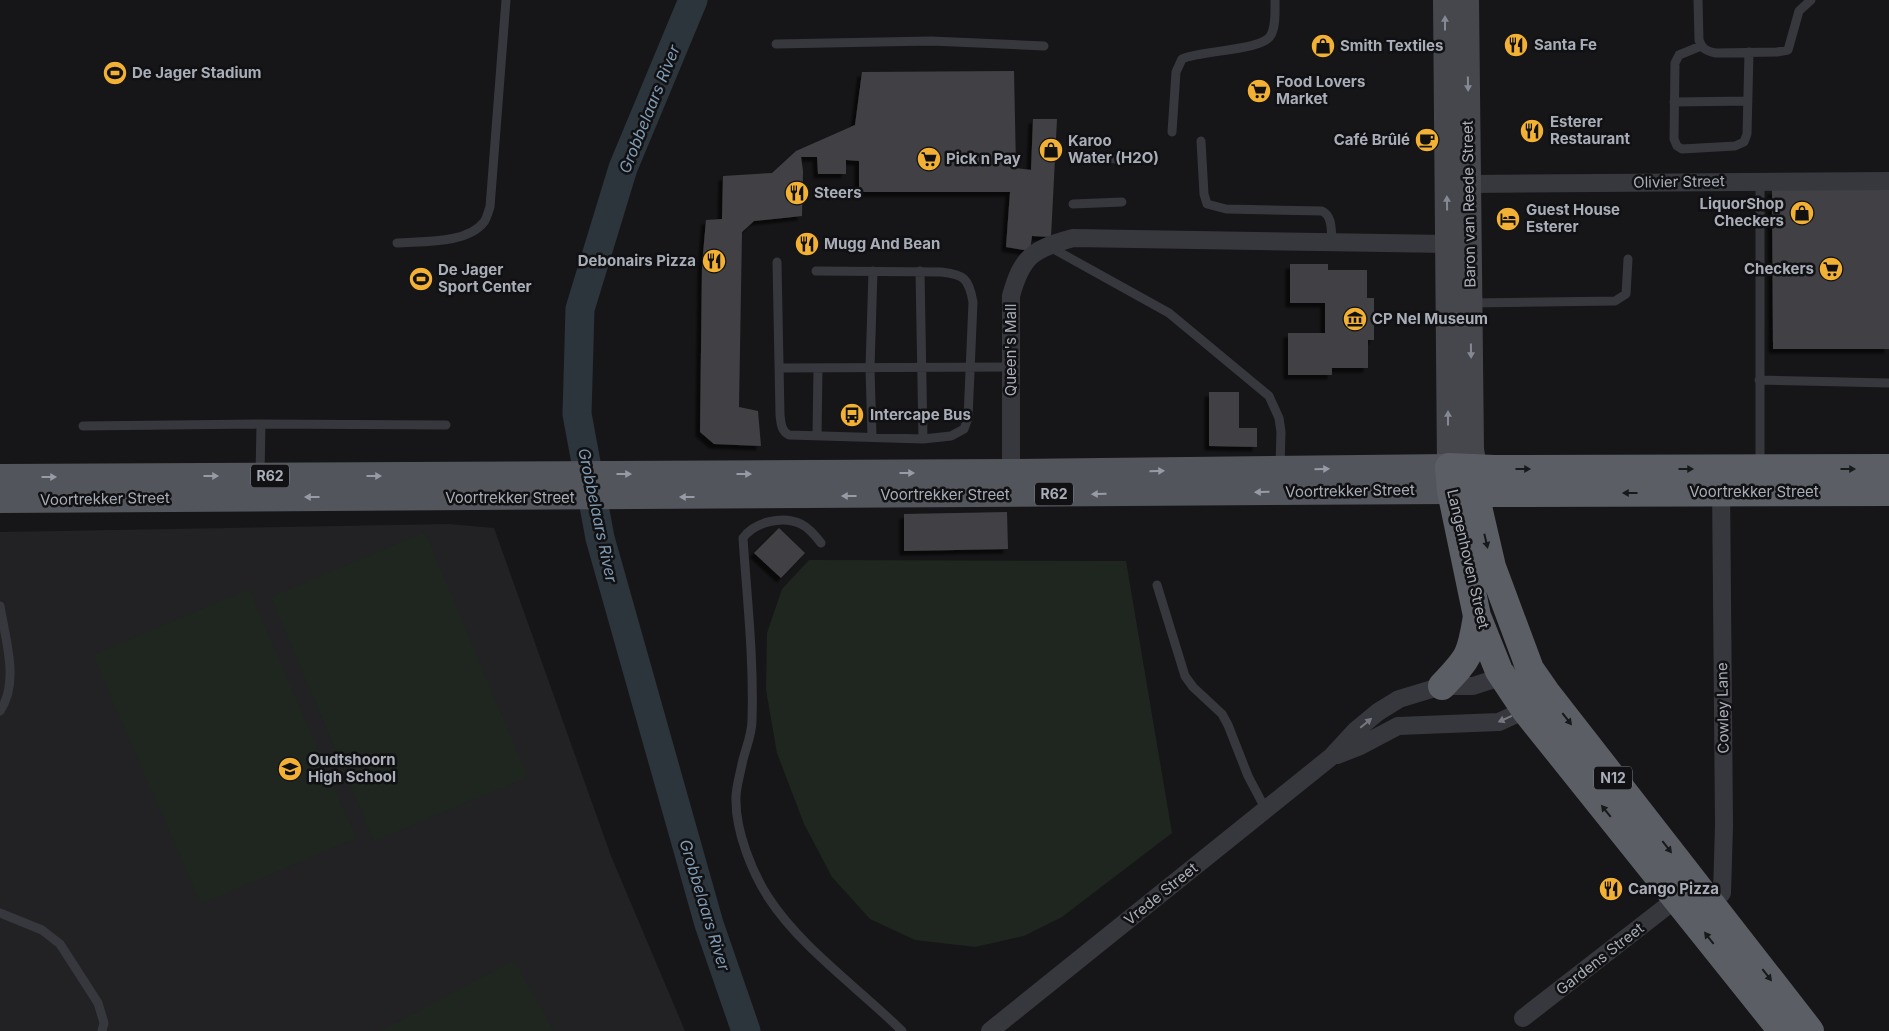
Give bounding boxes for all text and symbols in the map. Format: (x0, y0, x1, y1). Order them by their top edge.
one-way arrow (1441, 15, 1449, 31)
restaurant icon: Santa Fe (1503, 32, 1529, 58)
shop icon: Smith Textiles (1310, 33, 1336, 59)
place label: Santa Fe (1534, 35, 1597, 54)
place label: Smith Textiles (1340, 36, 1443, 55)
water label: Grobbelaars River (614, 41, 684, 176)
sports icon: De Jager Stadium (102, 60, 128, 86)
place label: De Jager Stadium (132, 63, 262, 82)
place label: Food Lovers Market (1276, 72, 1365, 108)
one-way arrow (1464, 76, 1472, 92)
supermarket icon: Food Lovers Market (1246, 78, 1272, 104)
place label: Esterer Restaurant (1550, 112, 1631, 148)
restaurant icon: Esterer Restaurant (1519, 118, 1545, 144)
street label: Baron van Reede Street (1458, 120, 1479, 288)
cafe icon: Café Brûlé (1414, 127, 1440, 153)
place label: Café Brûlé (1334, 130, 1410, 149)
place label: Karoo Water (H2O) (1068, 131, 1159, 167)
shop icon: Karoo Water (H2O) (1038, 137, 1064, 163)
supermarket icon: Pick n Pay (916, 146, 942, 172)
place label: Pick n Pay (946, 149, 1021, 168)
street label: Olivier Street (1633, 171, 1725, 192)
restaurant icon: Steers (784, 180, 810, 206)
place label: Steers (814, 183, 862, 202)
place label: LiquorShop Checkers (1700, 194, 1784, 230)
one-way arrow (1443, 195, 1451, 211)
place label: Guest House Esterer (1526, 200, 1620, 236)
shop icon: LiquorShop Checkers (1789, 200, 1815, 226)
hotel icon: Guest House Esterer (1495, 206, 1521, 232)
restaurant icon: Mugg And Bean (794, 231, 820, 257)
place label: Mugg And Bean (824, 234, 940, 253)
restaurant icon: Debonairs Pizza (701, 248, 727, 274)
place label: Debonairs Pizza (578, 251, 696, 270)
supermarket icon: Checkers (1818, 256, 1844, 282)
place label: Checkers (1744, 259, 1814, 278)
place label: De Jager Sport Center (438, 260, 532, 296)
sports icon: De Jager Sport Center (408, 266, 434, 292)
street label: Queen's Mall (1001, 304, 1020, 396)
museum icon: CP Nel Museum (1342, 306, 1368, 332)
place label: CP Nel Museum (1372, 309, 1488, 328)
one-way arrow (1467, 343, 1475, 359)
bus stop icon: Intercape Bus (839, 402, 865, 428)
place label: Intercape Bus (870, 405, 971, 424)
one-way arrow (1444, 410, 1452, 426)
water label: Grobbelaars River (574, 446, 622, 585)
road number: R62 (251, 464, 289, 488)
one-way arrow (1314, 465, 1330, 473)
one-way arrow (1516, 465, 1532, 473)
one-way arrow (1678, 465, 1694, 473)
one-way arrow (1841, 465, 1857, 473)
one-way arrow (1149, 467, 1165, 475)
one-way arrow (899, 469, 915, 477)
one-way arrow (616, 470, 632, 478)
one-way arrow (736, 470, 752, 478)
one-way arrow (203, 472, 219, 480)
one-way arrow (366, 472, 382, 480)
one-way arrow (41, 473, 57, 481)
street label: Voortrekker Street (1285, 480, 1415, 501)
road number: R62 (1035, 482, 1073, 506)
street label: Voortrekker Street (1689, 482, 1819, 501)
street label: Voortrekker Street (880, 485, 1010, 504)
street label: Langenhoven Street (1443, 487, 1494, 631)
street label: Voortrekker Street (40, 488, 170, 509)
street label: Voortrekker Street (445, 488, 575, 507)
one-way arrow (1254, 488, 1270, 496)
one-way arrow (1622, 489, 1638, 497)
one-way arrow (1091, 490, 1107, 498)
one-way arrow (841, 492, 857, 500)
one-way arrow (304, 493, 320, 501)
one-way arrow (679, 493, 695, 501)
one-way arrow (1482, 534, 1490, 549)
street label: Cowley Lane (1712, 662, 1733, 754)
one-way arrow (1561, 712, 1572, 725)
one-way arrow (1498, 715, 1512, 723)
one-way arrow (1359, 717, 1372, 728)
place label: Oudtshoorn High School (308, 750, 396, 786)
school or university icon: Oudtshoorn High School (277, 756, 303, 782)
road number: N12 (1594, 766, 1632, 790)
one-way arrow (1601, 805, 1612, 818)
water label: Grobbelaars River (675, 837, 735, 974)
one-way arrow (1662, 840, 1672, 854)
street label: Vrede Street (1120, 858, 1201, 929)
restaurant icon: Cango Pizza (1598, 876, 1624, 902)
place label: Cango Pizza (1628, 879, 1719, 898)
street label: Gardens Street (1552, 918, 1647, 999)
one-way arrow (1703, 931, 1714, 944)
one-way arrow (1761, 968, 1772, 981)

